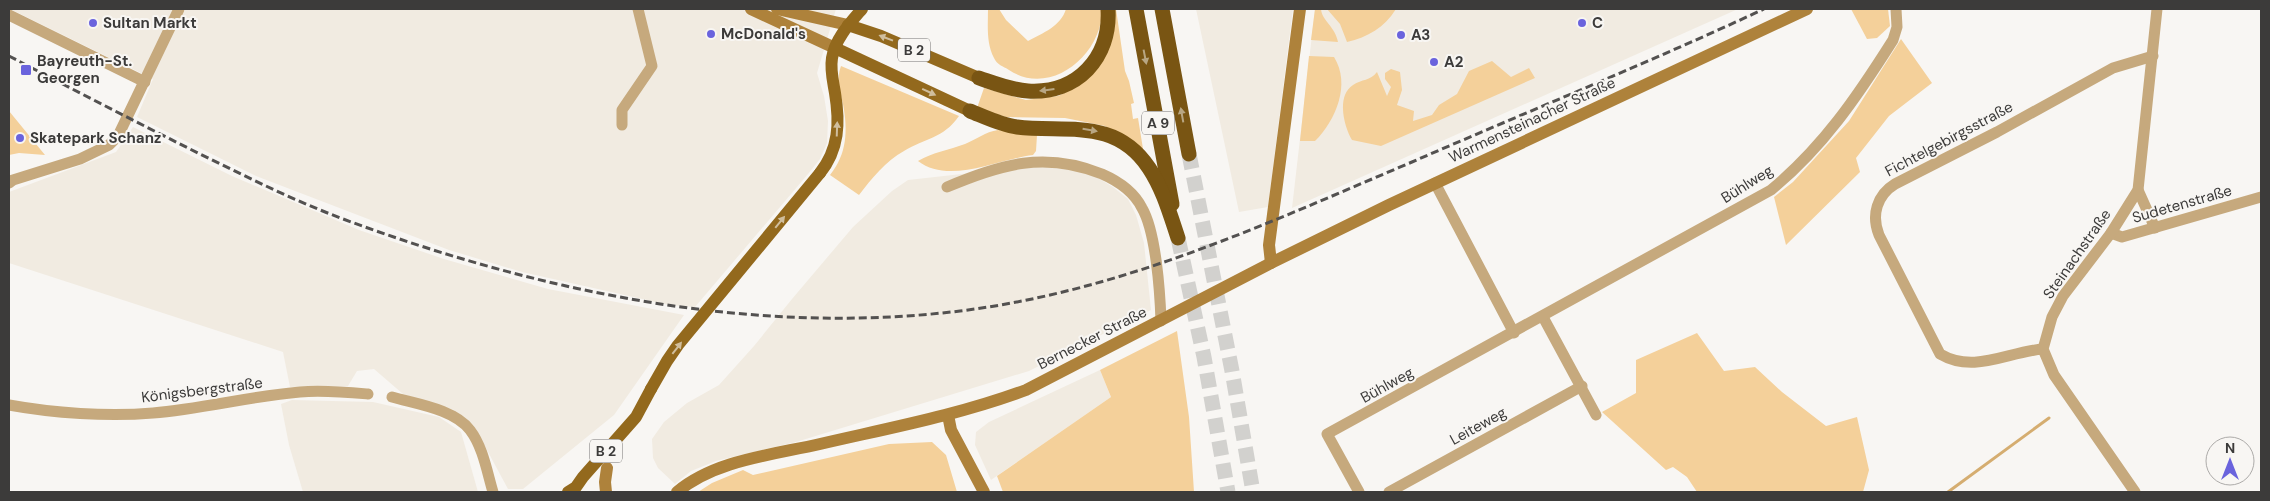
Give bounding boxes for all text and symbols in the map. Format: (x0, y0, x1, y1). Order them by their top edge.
place label: Sultan Markt (103, 13, 197, 33)
place label: C (1592, 13, 1603, 33)
marker: Sultan Markt (87, 17, 99, 29)
marker: C (1576, 17, 1588, 29)
place label: McDonald's (721, 24, 806, 44)
place label: A3 (1411, 25, 1430, 45)
marker: McDonald's (705, 28, 717, 40)
marker: A3 (1395, 29, 1407, 41)
one-way arrow (878, 34, 893, 42)
road number: B 2 (898, 38, 930, 62)
one-way arrow (1141, 49, 1149, 64)
place label: Bayreuth-St. Georgen (37, 51, 132, 88)
place label: A2 (1444, 52, 1464, 72)
marker: A2 (1428, 56, 1440, 68)
marker: Bayreuth-St. Georgen (19, 63, 33, 77)
street label: Warmensteinacher Straße (1446, 73, 1618, 167)
one-way arrow (1038, 86, 1054, 94)
one-way arrow (922, 88, 936, 96)
street label: Fichtelgebirgsstraße (1882, 97, 2016, 181)
one-way arrow (1177, 106, 1185, 122)
road number: A 9 (1142, 112, 1174, 134)
one-way arrow (834, 121, 842, 137)
one-way arrow (1082, 127, 1098, 135)
place label: Skatepark Schanz (30, 128, 161, 148)
marker: Skatepark Schanz (14, 132, 26, 144)
street label: Bühlweg (1717, 160, 1777, 208)
street label: Sudetenstraße (2130, 180, 2234, 228)
street label: Steinachstraße (2039, 205, 2115, 303)
one-way arrow (774, 216, 785, 229)
street label: Bernecker Straße (1034, 302, 1150, 374)
one-way arrow (671, 342, 682, 355)
street label: Bühlweg (1357, 362, 1417, 408)
street label: Königsbergstraße (140, 373, 264, 407)
street label: Leiteweg (1446, 402, 1510, 450)
north arrow (2205, 436, 2255, 486)
text: N (2225, 439, 2235, 457)
road number: B 2 (590, 440, 622, 462)

